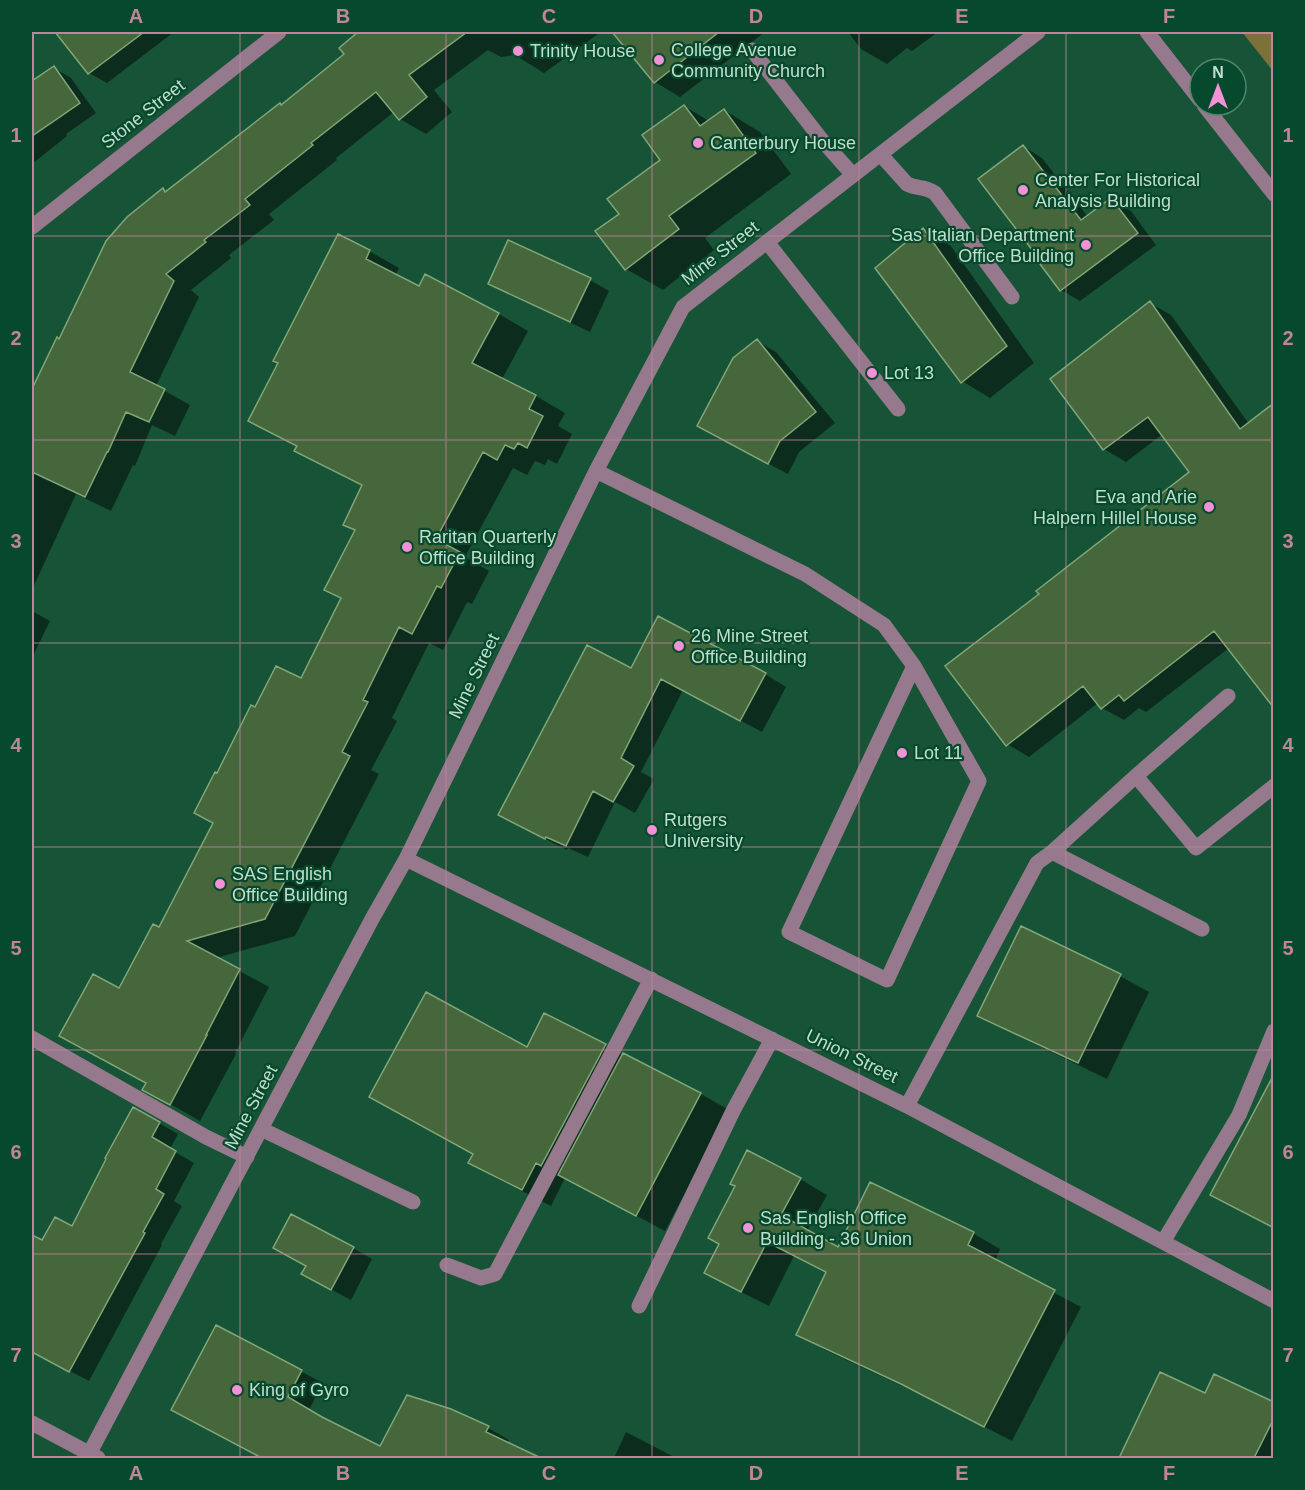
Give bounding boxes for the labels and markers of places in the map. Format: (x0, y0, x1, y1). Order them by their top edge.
place label: College Avenue Community Church (671, 40, 825, 81)
place label: Trinity House (530, 41, 635, 61)
marker: Trinity House (511, 44, 525, 58)
marker: College Avenue Community Church (652, 53, 666, 67)
place label: Canterbury House (710, 133, 856, 153)
marker: Canterbury House (691, 136, 705, 150)
place label: Center For Historical Analysis Building (1035, 170, 1200, 211)
marker: Center For Historical Analysis Building (1016, 183, 1030, 197)
place label: Sas Italian Department Office Building (891, 225, 1074, 266)
marker: Sas Italian Department Office Building (1079, 238, 1093, 252)
place label: Lot 13 (884, 363, 934, 383)
marker: Lot 13 (865, 366, 879, 380)
place label: Eva and Arie Halpern Hillel House (1033, 487, 1197, 528)
marker: Eva and Arie Halpern Hillel House (1202, 500, 1216, 514)
place label: Raritan Quarterly Office Building (419, 527, 556, 568)
marker: Raritan Quarterly Office Building (400, 540, 414, 554)
place label: 26 Mine Street Office Building (691, 626, 808, 667)
marker: 26 Mine Street Office Building (672, 639, 686, 653)
place label: Lot 11 (914, 743, 963, 763)
marker: Lot 11 (895, 746, 909, 760)
place label: Rutgers University (664, 810, 743, 851)
marker: Rutgers University (645, 823, 659, 837)
place label: SAS English Office Building (232, 864, 348, 905)
marker: SAS English Office Building (213, 877, 227, 891)
place label: Sas English Office Building - 36 Union (760, 1208, 912, 1249)
marker: Sas English Office Building - 36 Union (741, 1221, 755, 1235)
place label: King of Gyro (249, 1380, 349, 1400)
marker: King of Gyro (230, 1383, 244, 1397)

